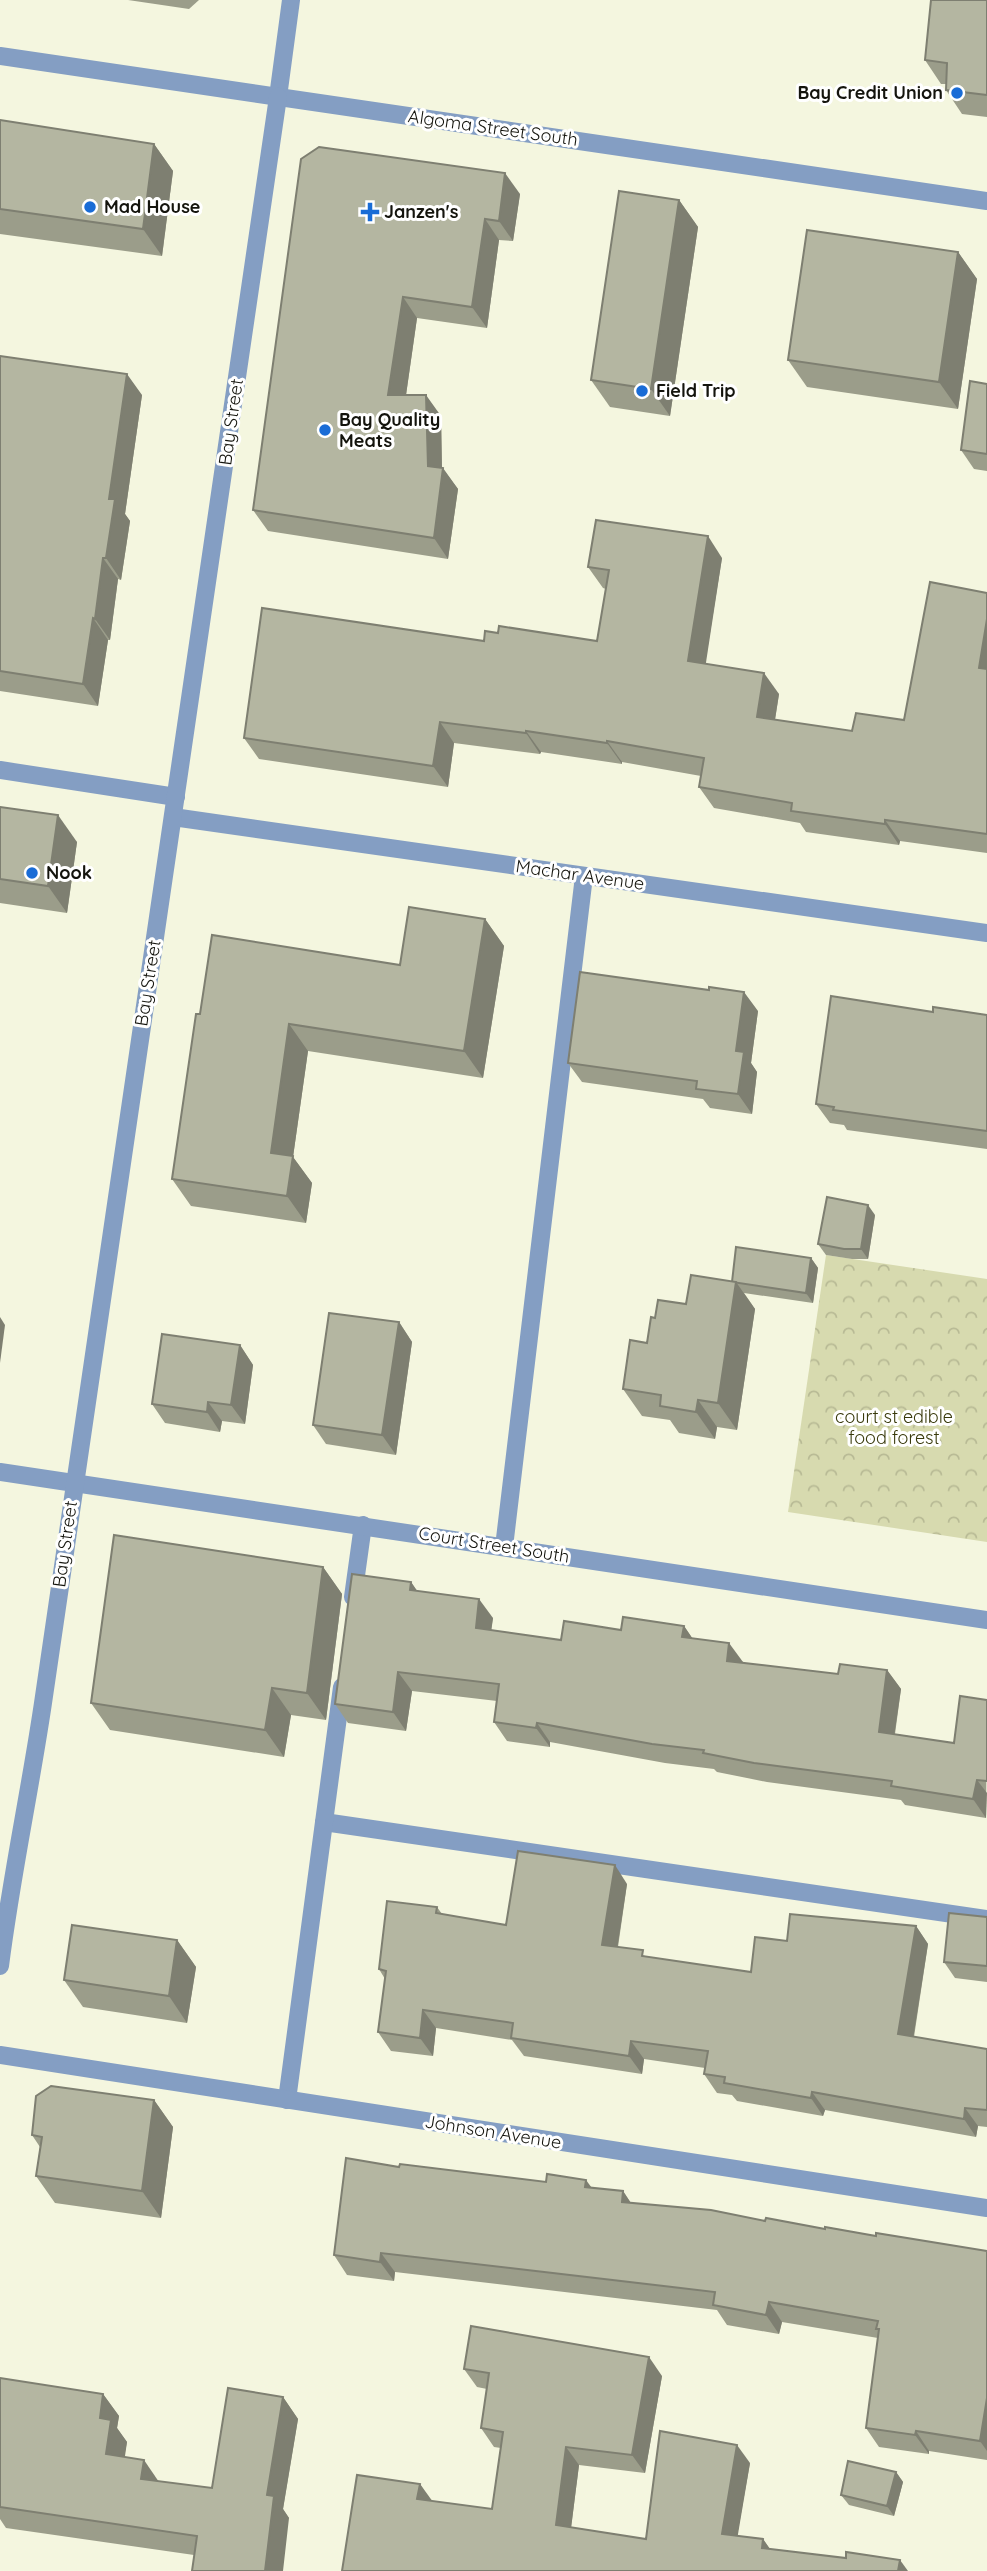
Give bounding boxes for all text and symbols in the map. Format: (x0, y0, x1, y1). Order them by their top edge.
place label: Bay Credit Union (797, 81, 943, 104)
marker: Bay Credit Union (949, 85, 965, 101)
street label: Algoma Street South (407, 104, 579, 151)
place label: Mad House (104, 195, 200, 218)
marker: Mad House (82, 199, 98, 215)
place label: Janzen's (384, 200, 459, 223)
marker: Janzen's (362, 204, 378, 220)
street label: Bay Street (213, 377, 248, 467)
place label: Field Trip (656, 379, 736, 402)
marker: Field Trip (634, 383, 650, 399)
place label: Bay Quality Meats (339, 408, 440, 452)
marker: Bay Quality Meats (317, 422, 333, 438)
street label: Machar Avenue (514, 854, 646, 895)
place label: Nook (46, 861, 92, 884)
marker: Nook (24, 865, 40, 881)
street label: Bay Street (129, 938, 166, 1028)
park label: court st edible food forest (835, 1405, 953, 1449)
street label: Bay Street (47, 1499, 82, 1589)
street label: Court Street South (417, 1521, 571, 1568)
street label: Johnson Avenue (423, 2109, 563, 2154)

